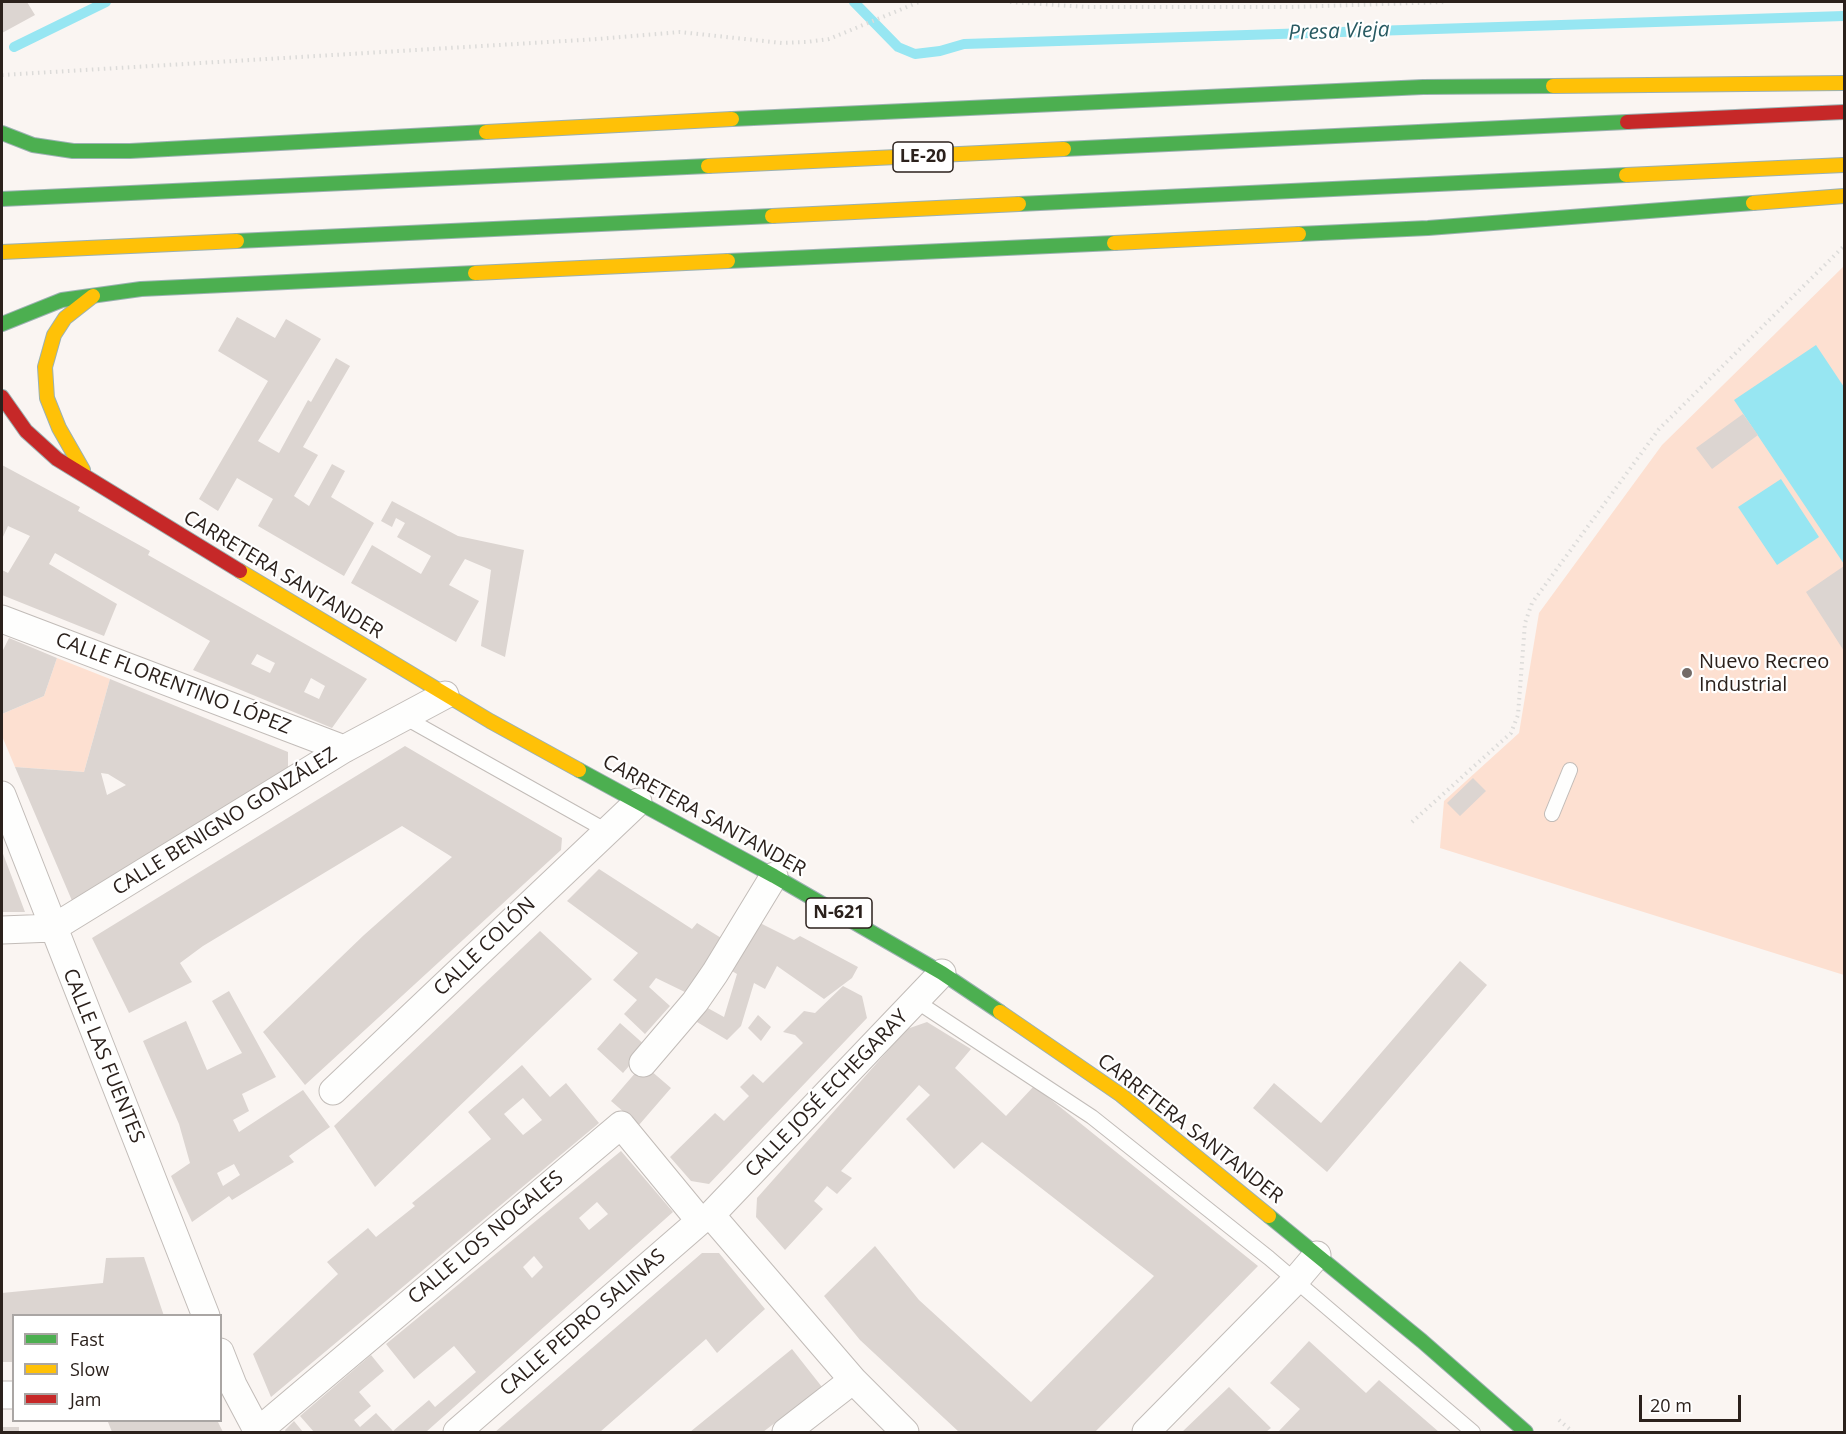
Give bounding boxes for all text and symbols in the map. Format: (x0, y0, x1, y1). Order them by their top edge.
water label: Presa Vieja (1288, 18, 1390, 46)
road number: LE-20 (893, 142, 953, 172)
street label: CARRETERA SANTANDER (179, 506, 387, 644)
street label: CALLE FLORENTINO LÓPEZ (52, 628, 294, 740)
place label: Nuevo Recreo Industrial (1699, 650, 1829, 697)
marker: Nuevo Recreo Industrial (1680, 666, 1694, 680)
street label: CALLE BENIGNO GONZÁLEZ (109, 743, 341, 901)
street label: CARRETERA SANTANDER (598, 750, 810, 882)
street label: CALLE COLÓN (429, 893, 541, 1001)
road number: N-621 (806, 898, 872, 928)
street label: CALLE LAS FUENTES (57, 965, 149, 1147)
street label: CALLE JOSÉ ECHEGARAY (741, 1005, 913, 1183)
street label: CARRETERA SANTANDER (1092, 1049, 1288, 1209)
street label: CALLE LOS NOGALES (404, 1166, 568, 1310)
street label: CALLE PEDRO SALINAS (495, 1245, 671, 1401)
legend (12, 1314, 222, 1422)
text: Fast (70, 1327, 104, 1351)
text: Slow (70, 1357, 109, 1381)
scale bar (1642, 1383, 1744, 1421)
text: Jam (70, 1387, 102, 1411)
text: 20 m (1650, 1393, 1692, 1417)

